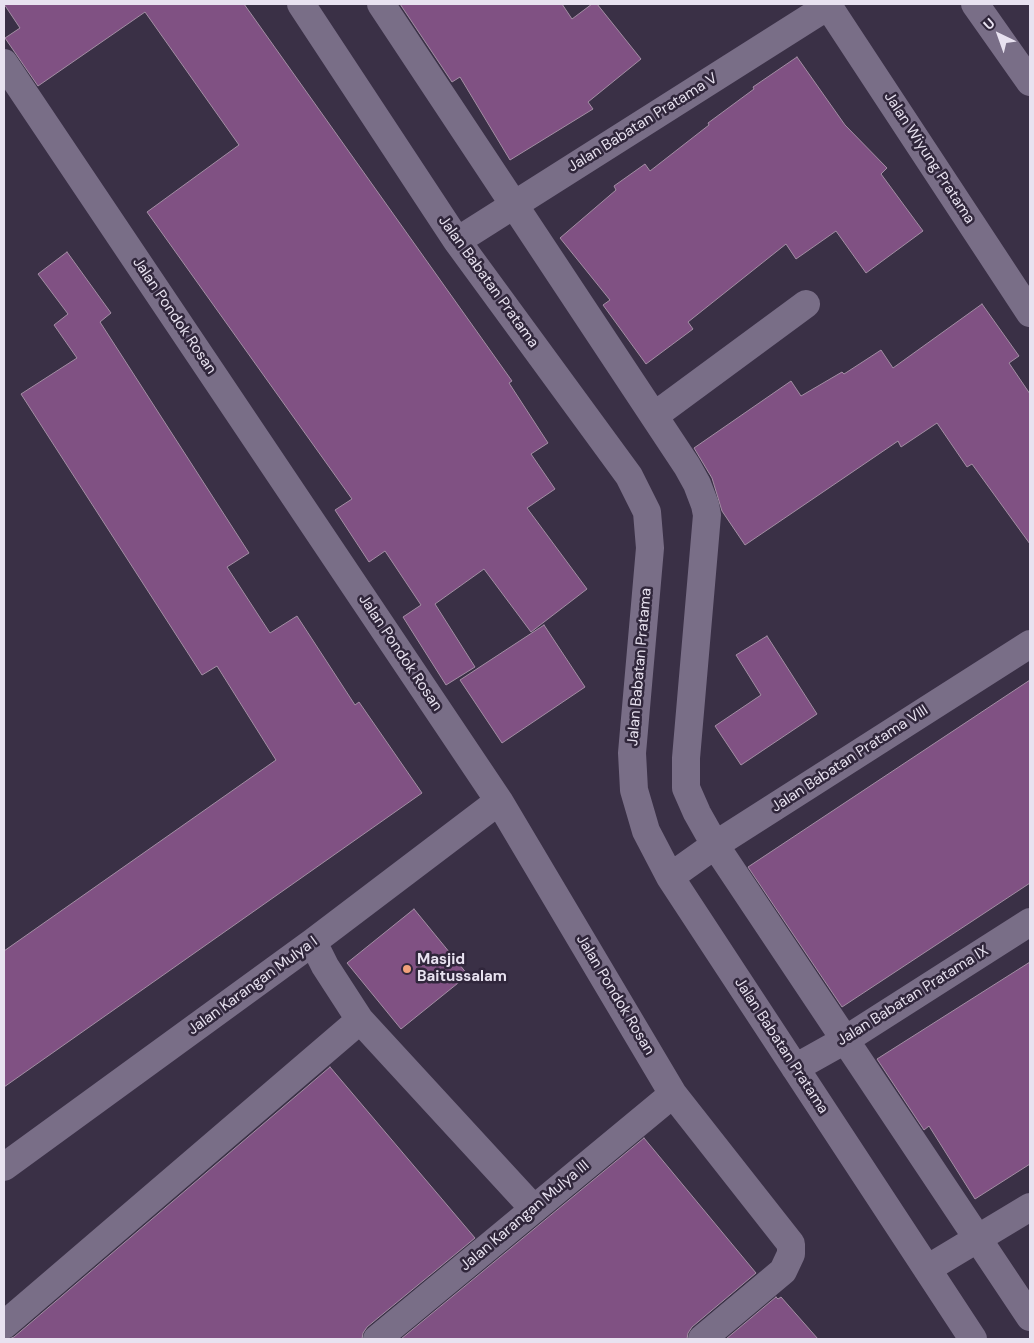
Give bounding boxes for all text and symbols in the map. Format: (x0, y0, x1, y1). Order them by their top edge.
north arrow (974, 10, 1024, 60)
text: U (979, 14, 999, 34)
street label: Jalan Babatan Pratama V (565, 70, 721, 176)
street label: Jalan Wiyung Pratama (880, 89, 978, 227)
street label: Jalan Babatan Pratama (434, 213, 542, 351)
street label: Jalan Pondok Rosan (128, 254, 220, 378)
street label: Jalan Babatan Pratama (624, 587, 656, 747)
street label: Jalan Pondok Rosan (354, 591, 446, 715)
street label: Jalan Babatan Pratama VIII (768, 702, 932, 816)
street label: Jalan Pondok Rosan (572, 932, 658, 1058)
street label: Jalan Karangan Mulya I (185, 933, 321, 1039)
street label: Jalan Babatan Pratama IX (834, 942, 992, 1050)
place label: Masjid Baitussalam (417, 951, 507, 986)
marker: Masjid Baitussalam (401, 963, 413, 975)
street label: Jalan Babatan Pratama (730, 975, 832, 1117)
street label: Jalan Karangan Mulya III (457, 1157, 593, 1275)

